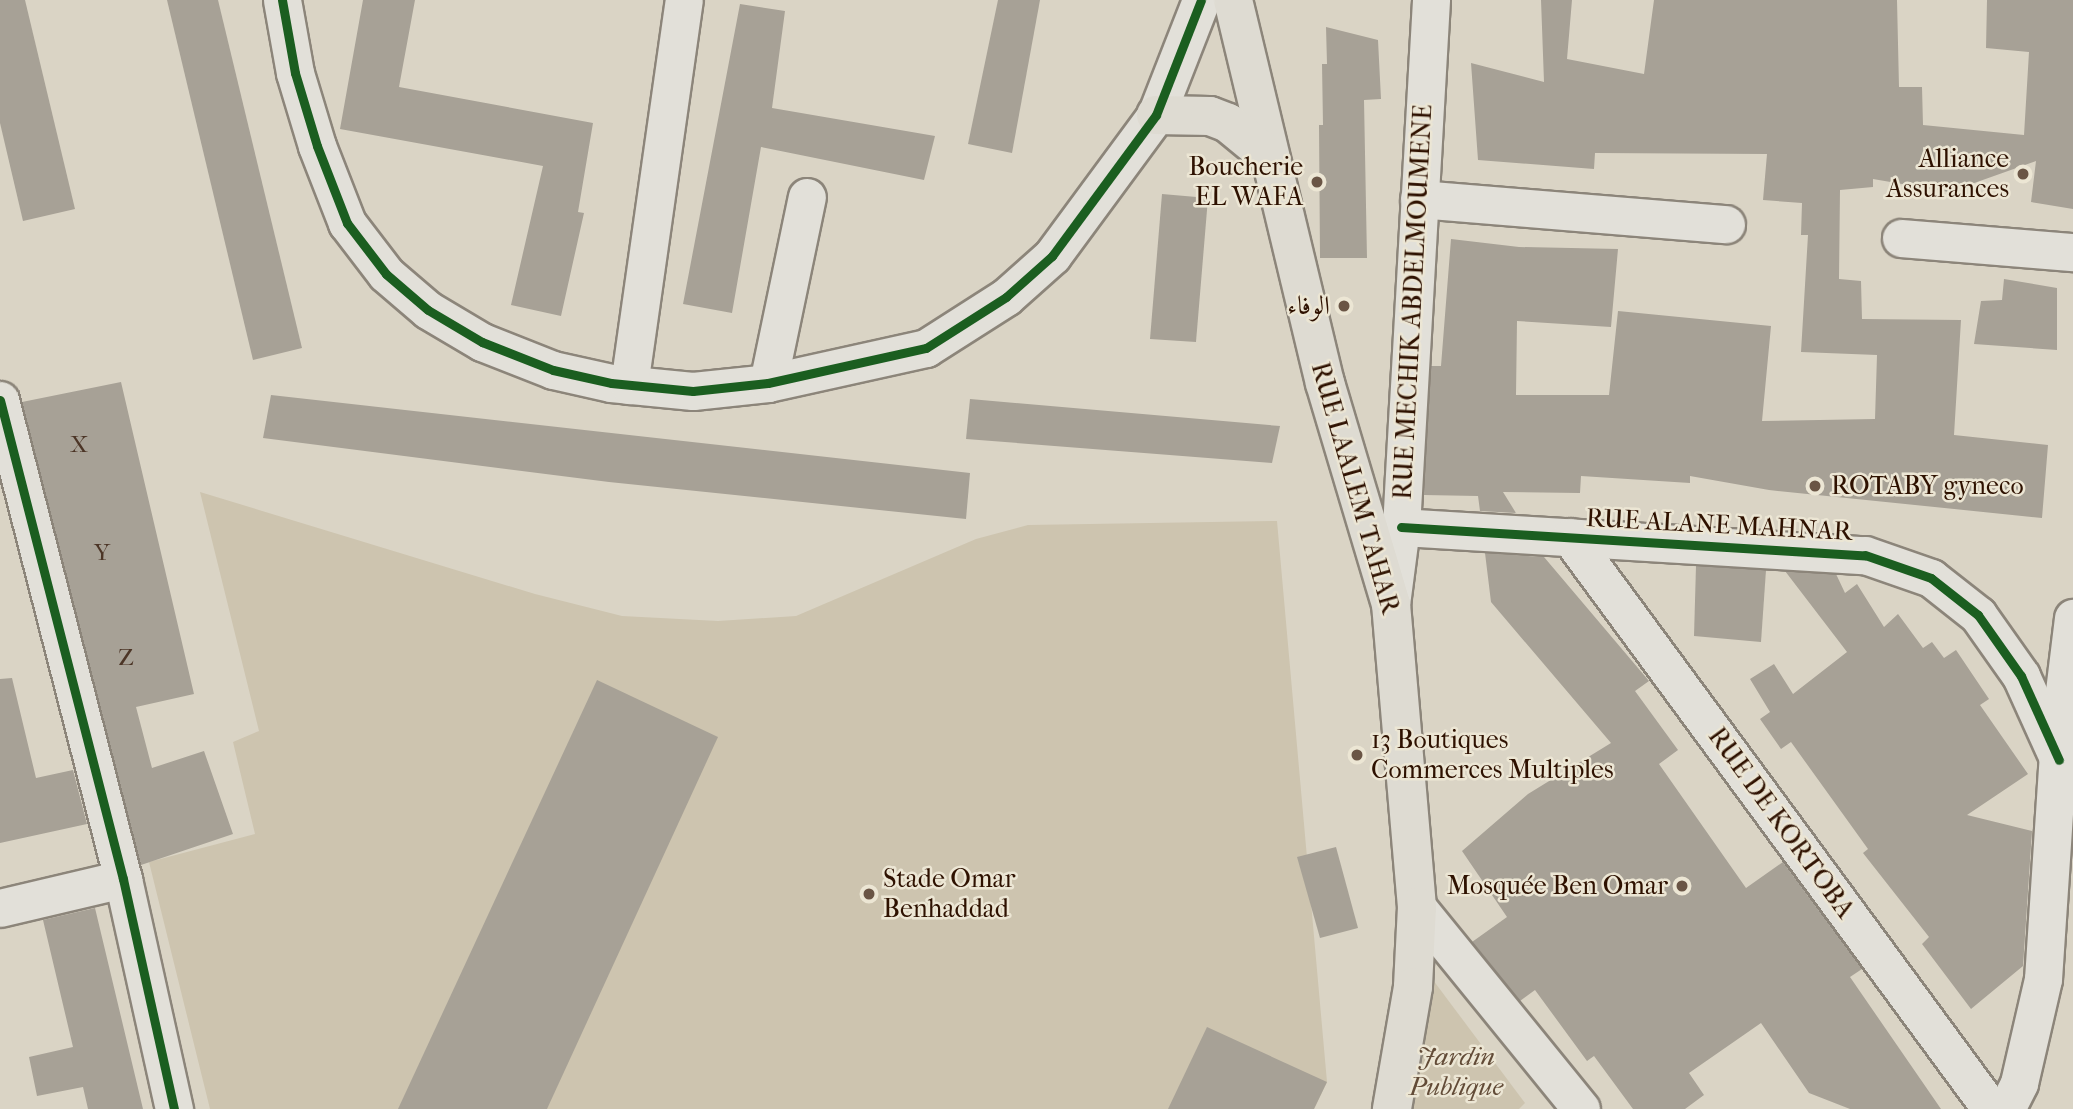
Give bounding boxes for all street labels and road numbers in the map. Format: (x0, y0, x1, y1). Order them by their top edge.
street label: RUE MECHIK ABDELMOUMENE (1387, 104, 1439, 500)
street label: RUE LAALEM TAHAR (1304, 359, 1406, 617)
street label: RUE ALANE MAHNAR (1585, 502, 1853, 548)
street label: RUE DE KORTOBA (1701, 721, 1861, 925)

